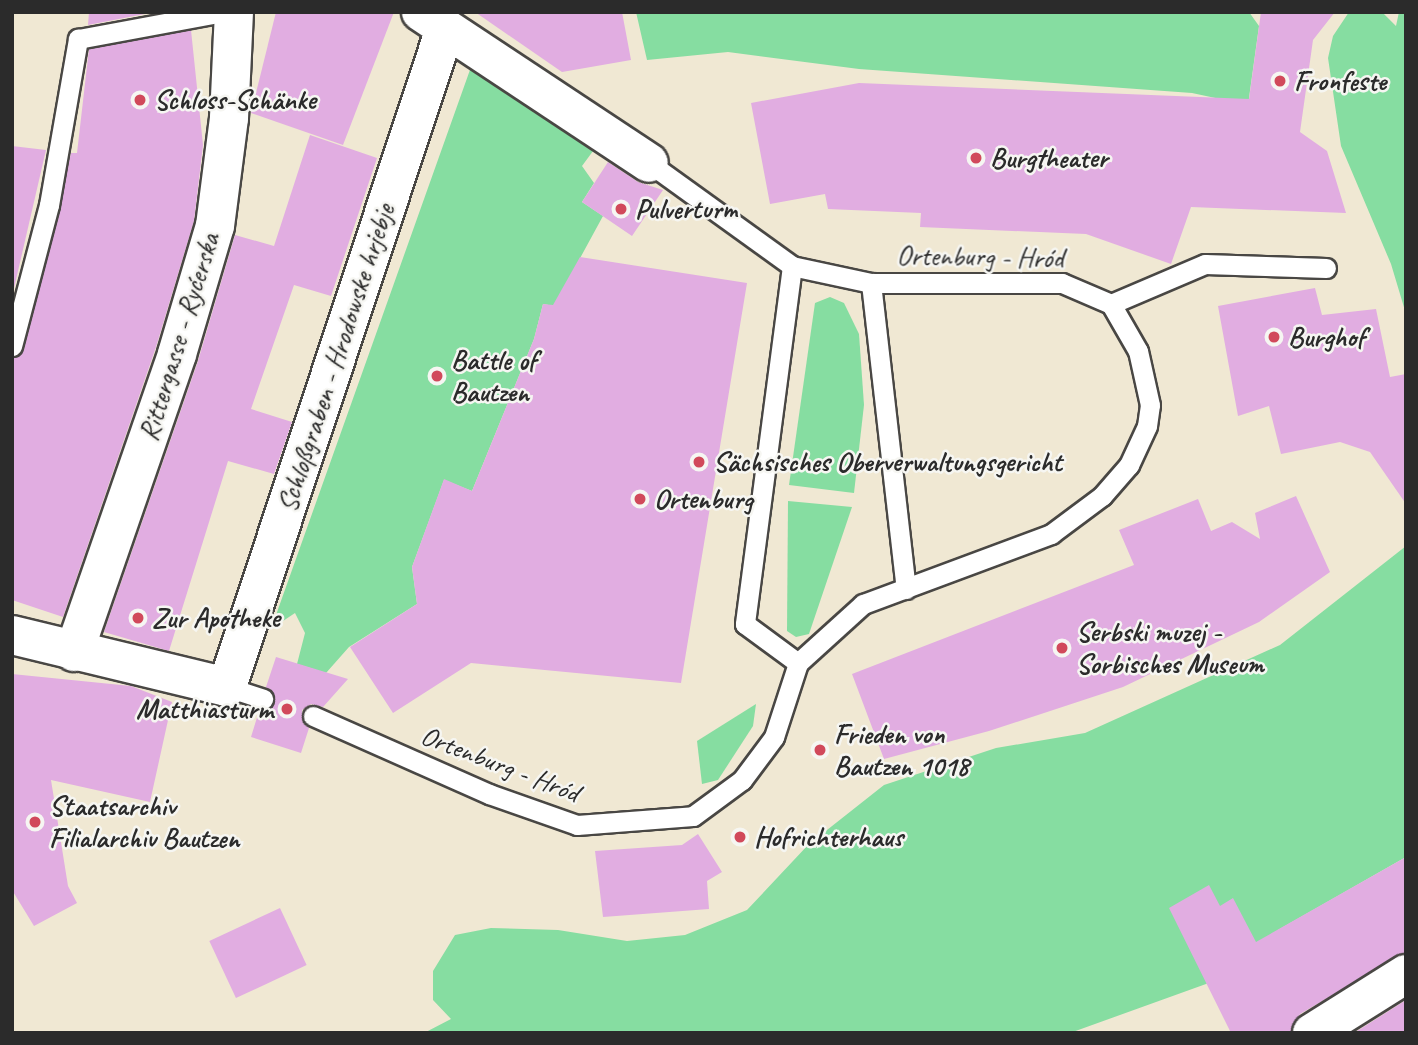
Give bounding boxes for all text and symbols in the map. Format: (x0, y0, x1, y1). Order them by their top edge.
place label: Fronfeste (1294, 64, 1386, 98)
marker: Fronfeste (1272, 73, 1288, 89)
place label: Schloss-Schänke (154, 83, 316, 117)
marker: Schloss-Schänke (132, 92, 148, 108)
place label: Burgtheater (990, 141, 1108, 175)
marker: Burgtheater (968, 150, 984, 166)
place label: Pulverturm (635, 192, 737, 226)
street label: Schloßgraben - Hrodowske hrjebje (270, 200, 402, 516)
marker: Pulverturm (613, 201, 629, 217)
street label: Rittergasse - Ryćerska (131, 229, 227, 445)
street label: Ortenburg - Hród (896, 239, 1064, 275)
place label: Burghof (1288, 320, 1365, 354)
marker: Burghof (1266, 329, 1282, 345)
place label: Battle of Bautzen (451, 343, 536, 409)
marker: Battle of Bautzen (429, 368, 445, 384)
place label: Sächsisches Oberverwaltungsgericht (713, 445, 1062, 479)
marker: Sächsisches Oberverwaltungsgericht (691, 454, 707, 470)
place label: Ortenburg (654, 482, 753, 516)
marker: Ortenburg (632, 491, 648, 507)
place label: Zur Apotheke (152, 601, 279, 635)
marker: Zur Apotheke (130, 610, 146, 626)
place label: Serbski muzej - Sorbisches Museum (1076, 615, 1264, 681)
marker: Serbski muzej - Sorbisches Museum (1054, 640, 1070, 656)
place label: Matthiasturm (136, 692, 273, 726)
marker: Matthiasturm (279, 701, 295, 717)
place label: Frieden von Bautzen 1018 (834, 717, 969, 783)
street label: Ortenburg - Hród (416, 718, 584, 810)
marker: Frieden von Bautzen 1018 (812, 742, 828, 758)
place label: Staatsarchiv Filialarchiv Bautzen (49, 789, 240, 855)
marker: Staatsarchiv Filialarchiv Bautzen (27, 814, 43, 830)
place label: Hofrichterhaus (754, 820, 903, 854)
marker: Hofrichterhaus (732, 829, 748, 845)

